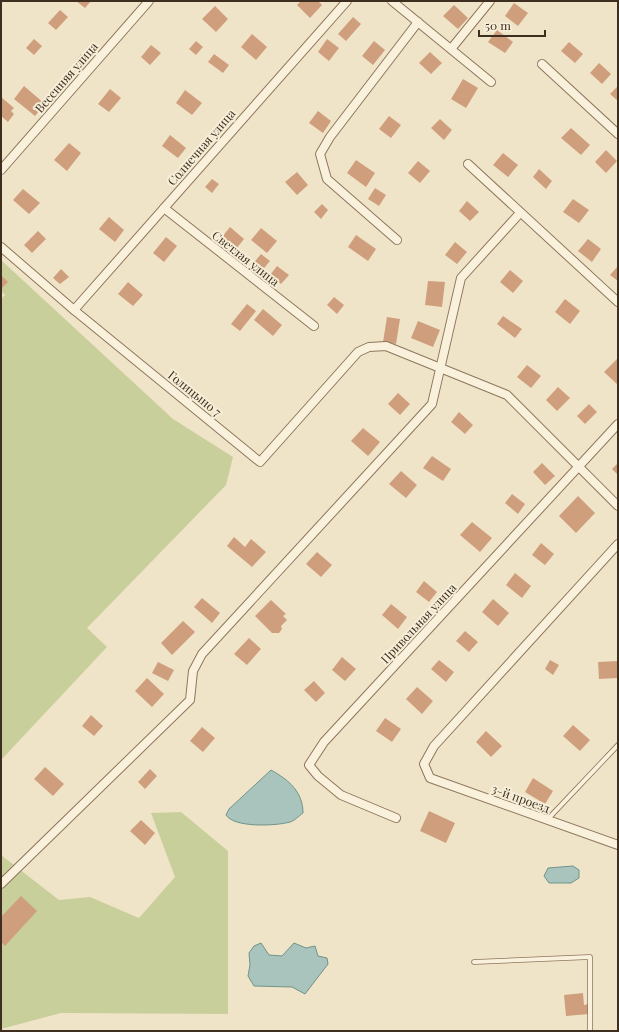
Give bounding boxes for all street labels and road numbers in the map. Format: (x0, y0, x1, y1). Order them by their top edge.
street label: Весенняя улица (31, 38, 101, 116)
street label: Солнечная улица (163, 105, 239, 188)
street label: Светлая улица (209, 227, 283, 289)
street label: Голицыно 7 (165, 367, 225, 419)
street label: Привольная улица (377, 580, 459, 666)
street label: 3-й проезд (490, 780, 553, 816)

